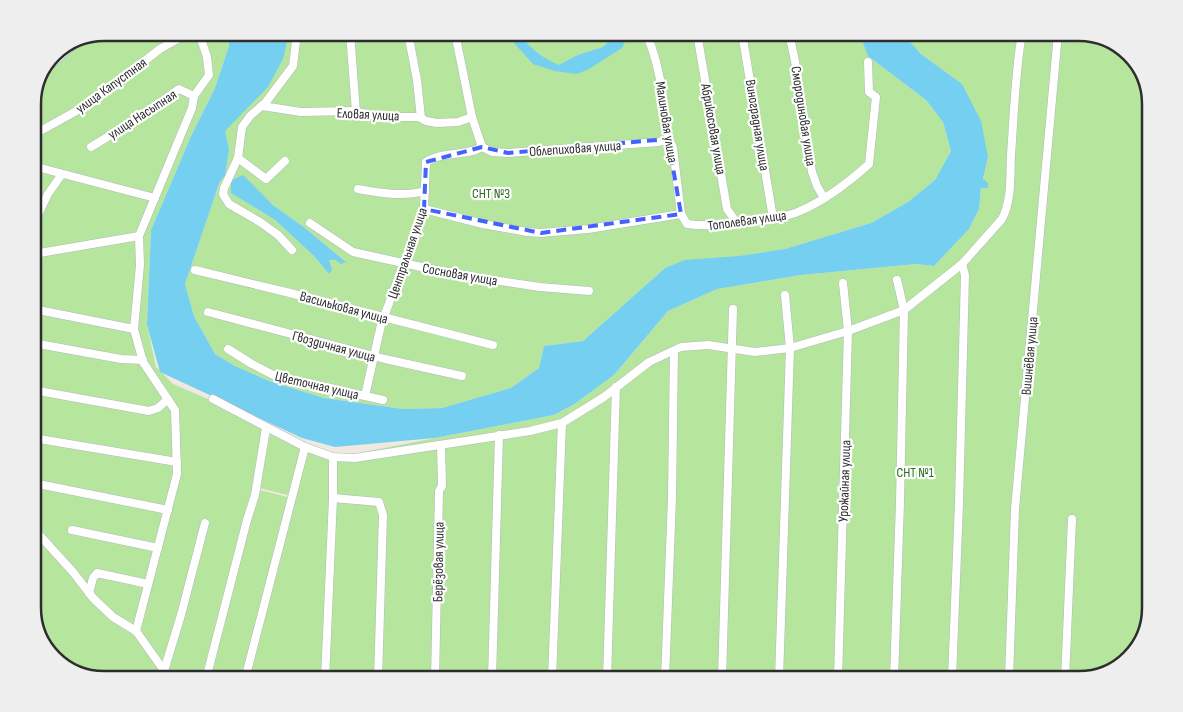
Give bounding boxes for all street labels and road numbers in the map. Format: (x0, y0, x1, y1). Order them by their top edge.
street label: улица Капустная (72, 54, 150, 117)
street label: Смородиновая улица (787, 65, 820, 167)
street label: Виноградная улица (742, 78, 773, 172)
street label: Малиновая улица (652, 80, 681, 164)
street label: Абрикосовая улица (697, 81, 730, 176)
street label: улица Насыпная (105, 86, 180, 143)
street label: Еловая улица (336, 104, 400, 125)
street label: Облепиховая улица (528, 137, 622, 160)
street label: Центральная улица (384, 205, 431, 301)
street label: Тополевая улица (707, 207, 787, 234)
street label: Сосновая улица (421, 260, 499, 289)
street label: Васильковая улица (298, 288, 390, 327)
street label: Вишнёвая улица (1018, 316, 1041, 396)
street label: Гвоздичная улица (290, 327, 377, 366)
street label: Цветочная улица (273, 368, 360, 403)
street label: Урожайная улица (835, 440, 854, 522)
street label: Берёзовая улица (429, 522, 448, 602)

